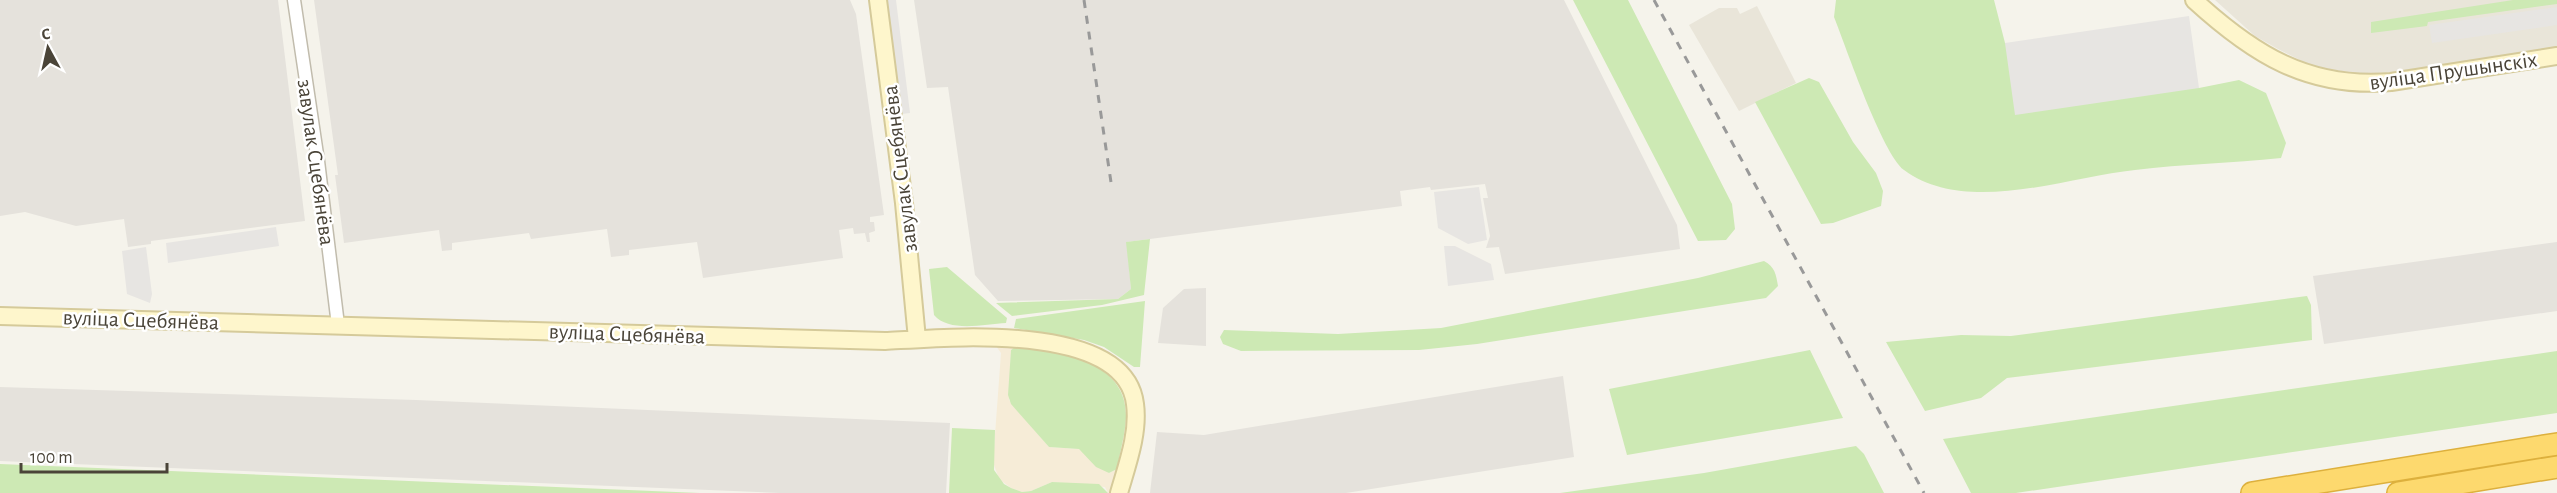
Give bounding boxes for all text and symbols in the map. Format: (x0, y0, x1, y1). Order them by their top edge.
north arrow (18, 18, 78, 78)
text: С (41, 26, 52, 43)
street label: вуліца Прушынскіх (2368, 48, 2539, 94)
street label: завулак Сцебянёва (293, 77, 339, 247)
street label: завулак Сцебянёва (879, 84, 921, 254)
street label: вуліца Сцебянёва (62, 306, 219, 334)
street label: вуліца Сцебянёва (548, 320, 705, 348)
scale bar (21, 436, 166, 474)
text: 100 m (30, 449, 73, 467)

